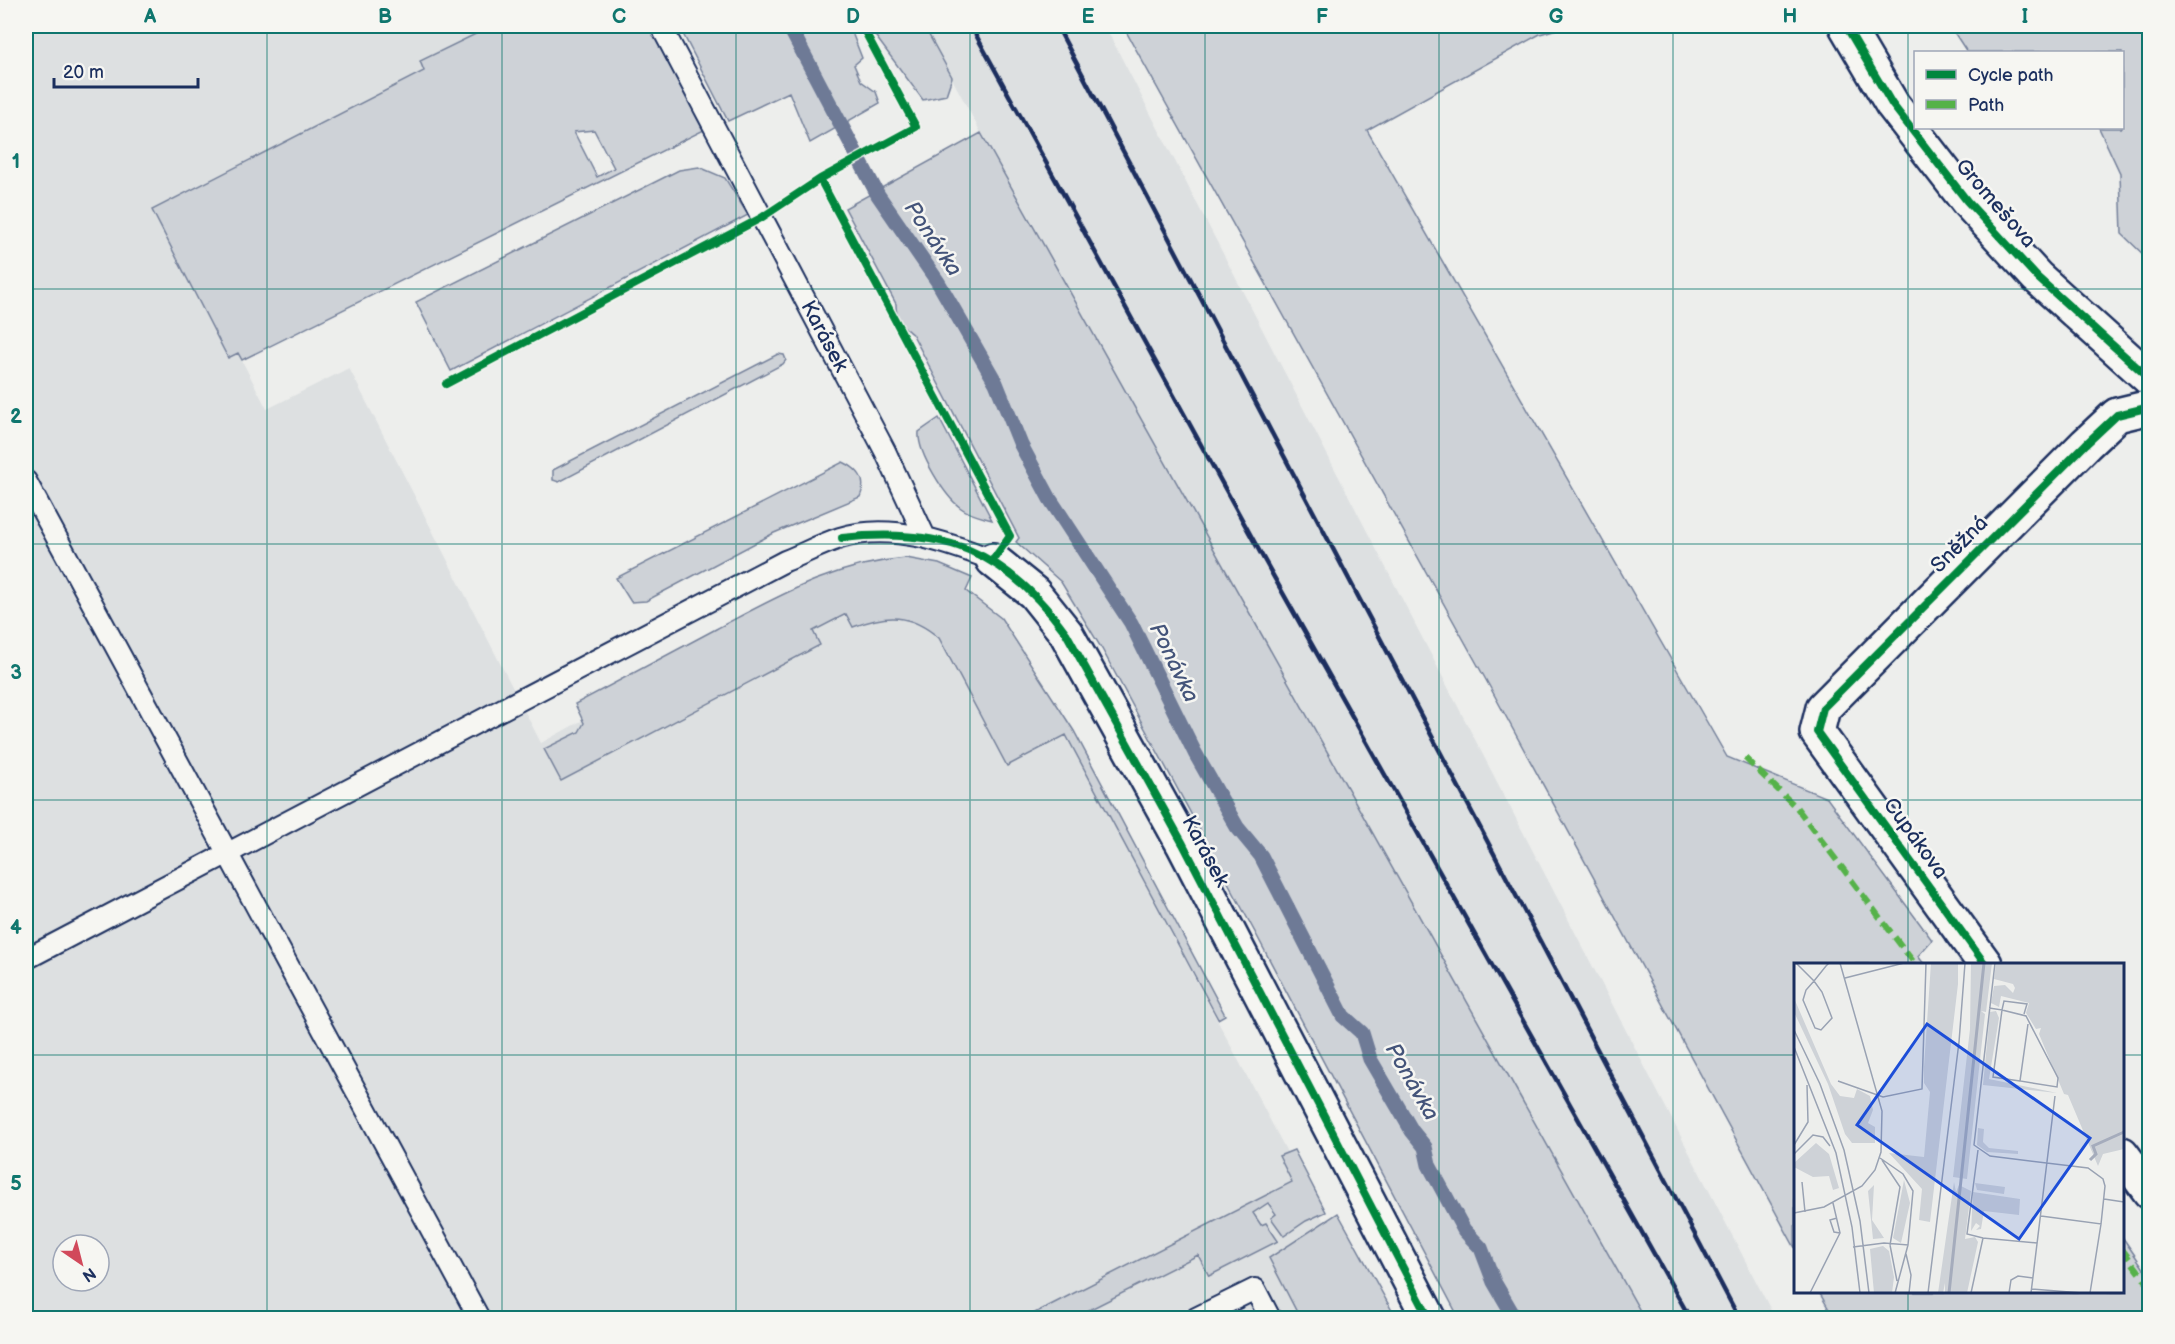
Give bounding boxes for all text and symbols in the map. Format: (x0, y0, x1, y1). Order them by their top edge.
text: A (143, 5, 157, 29)
text: B (378, 5, 392, 29)
text: C (612, 5, 626, 29)
text: D (846, 5, 860, 29)
text: E (1082, 5, 1095, 29)
text: F (1316, 5, 1328, 29)
text: G (1549, 5, 1564, 29)
text: H (1783, 5, 1797, 29)
text: I (2022, 5, 2028, 29)
scale bar (54, 51, 198, 89)
legend (1914, 51, 2124, 129)
text: 20 m (63, 62, 104, 83)
text: Cycle path (1968, 65, 2054, 86)
text: Path (1968, 95, 2004, 116)
text: 1 (12, 150, 20, 174)
street label: Gromešova (1950, 154, 2041, 253)
water label: Ponávka (898, 196, 968, 282)
street label: Karásek (795, 296, 854, 377)
text: 2 (10, 405, 22, 429)
street label: Sněžná (1926, 511, 1993, 578)
water label: Ponávka (1143, 619, 1204, 707)
text: 3 (10, 661, 22, 685)
street label: Cupákova (1878, 793, 1953, 884)
street label: Karásek (1176, 811, 1235, 892)
text: 4 (10, 916, 22, 940)
inset map (1794, 963, 2124, 1293)
water label: Ponávka (1379, 1038, 1445, 1125)
text: 5 (10, 1172, 22, 1196)
north arrow (51, 1233, 111, 1293)
text: N (78, 1263, 99, 1285)

